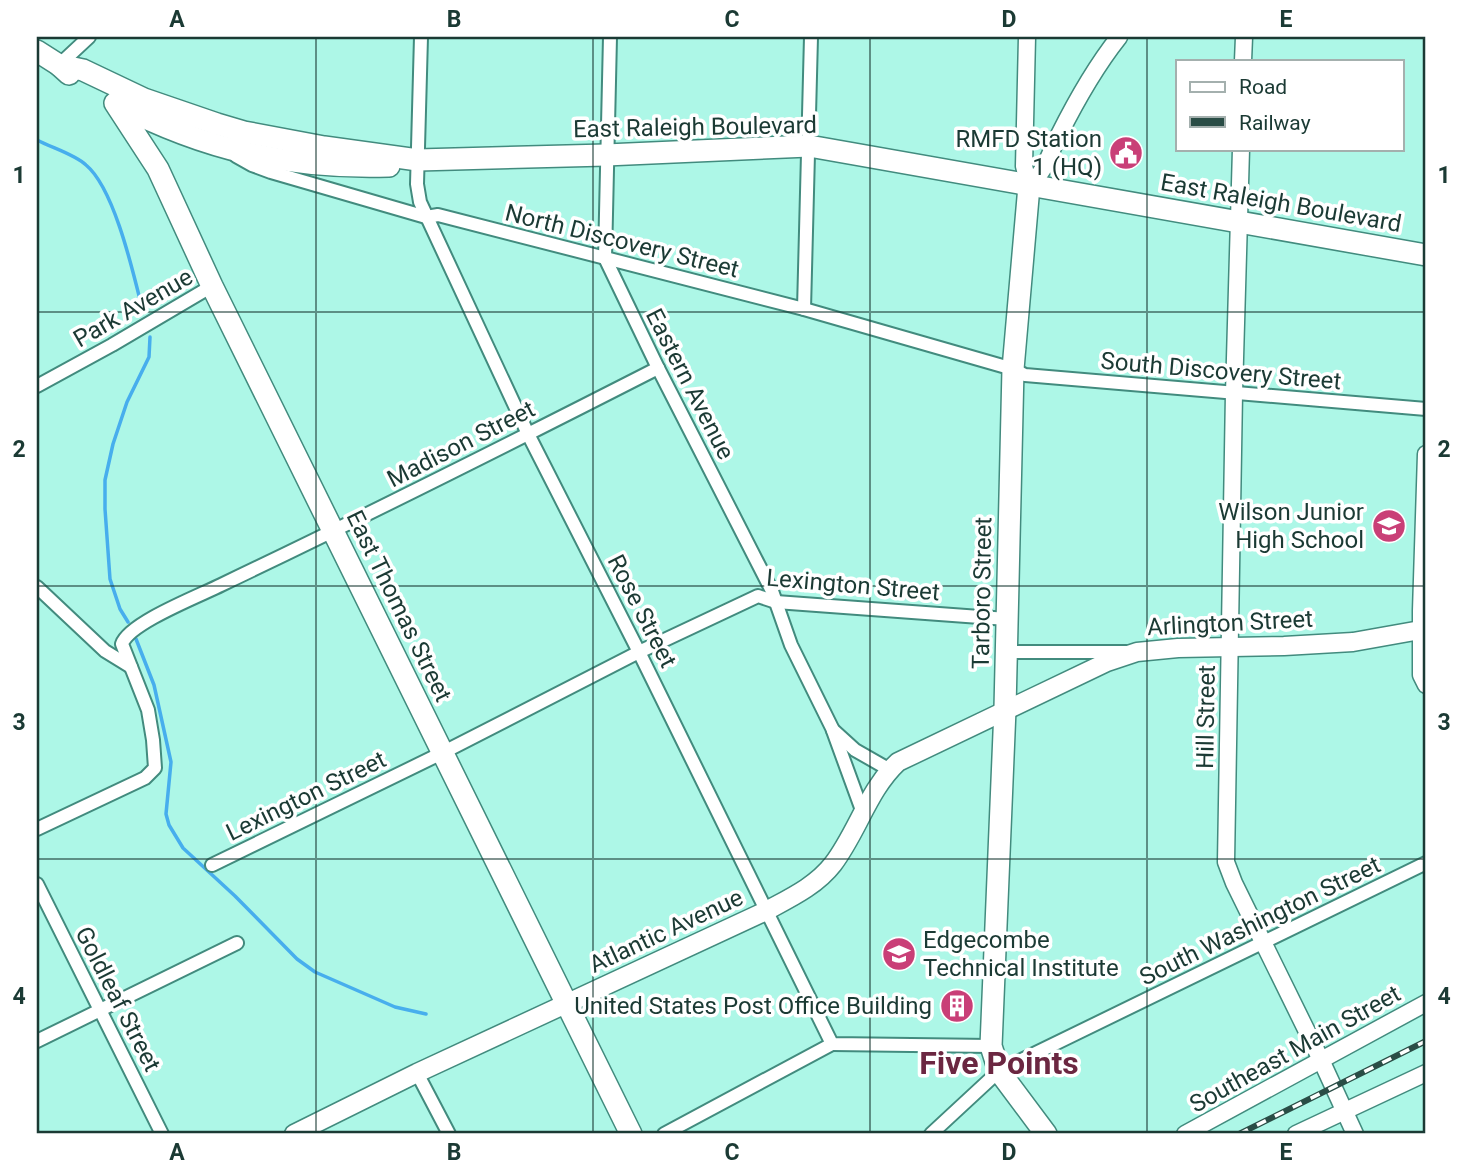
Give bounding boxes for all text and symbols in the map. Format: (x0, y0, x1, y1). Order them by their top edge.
text: A (169, 6, 185, 33)
text: B (447, 6, 461, 33)
text: C (724, 6, 740, 33)
text: D (1002, 6, 1016, 33)
text: E (1280, 6, 1293, 33)
legend (1176, 60, 1404, 150)
text: Road (1239, 75, 1287, 99)
street label: East Raleigh Boulevard (573, 111, 817, 143)
text: Railway (1239, 111, 1311, 135)
place label: RMFD Station 1 (HQ) (956, 125, 1102, 181)
public building icon: RMFD Station 1 (HQ) (1107, 134, 1145, 172)
text: 1 (12, 162, 26, 189)
text: 1 (1437, 162, 1451, 189)
street label: East Raleigh Boulevard (1158, 168, 1404, 238)
street label: North Discovery Street (502, 198, 742, 284)
street label: Park Avenue (68, 263, 198, 353)
street label: Eastern Avenue (640, 304, 740, 464)
street label: South Discovery Street (1100, 347, 1343, 395)
street label: Madison Street (382, 395, 540, 493)
text: 2 (12, 436, 26, 463)
text: 2 (1437, 436, 1451, 463)
place label: Wilson Junior High School (1218, 498, 1364, 554)
street label: East Thomas Street (341, 506, 458, 706)
school or university icon: Wilson Junior High School (1370, 507, 1408, 545)
street label: Tarboro Street (967, 517, 997, 669)
street label: Rose Street (602, 550, 682, 672)
street label: Lexington Street (765, 563, 941, 607)
street label: Arlington Street (1146, 605, 1314, 641)
street label: Hill Street (1191, 665, 1221, 769)
text: 3 (12, 709, 26, 736)
text: 3 (1437, 709, 1451, 736)
street label: Lexington Street (222, 745, 390, 847)
street label: South Washington Street (1135, 850, 1385, 991)
street label: Atlantic Avenue (585, 883, 747, 979)
street label: Goldleaf Street (70, 922, 167, 1076)
place label: Edgecombe Technical Institute (923, 926, 1119, 982)
school or university icon: Edgecombe Technical Institute (880, 935, 918, 973)
street label: Southeast Main Street (1185, 979, 1405, 1119)
text: 4 (12, 983, 26, 1010)
text: 4 (1437, 983, 1451, 1010)
building icon: United States Post Office Building (938, 987, 976, 1025)
place label: United States Post Office Building (574, 992, 932, 1020)
district label: Five Points (919, 1044, 1079, 1082)
text: A (169, 1139, 185, 1166)
text: B (447, 1139, 461, 1166)
text: C (724, 1139, 740, 1166)
text: D (1002, 1139, 1016, 1166)
text: E (1280, 1139, 1293, 1166)

